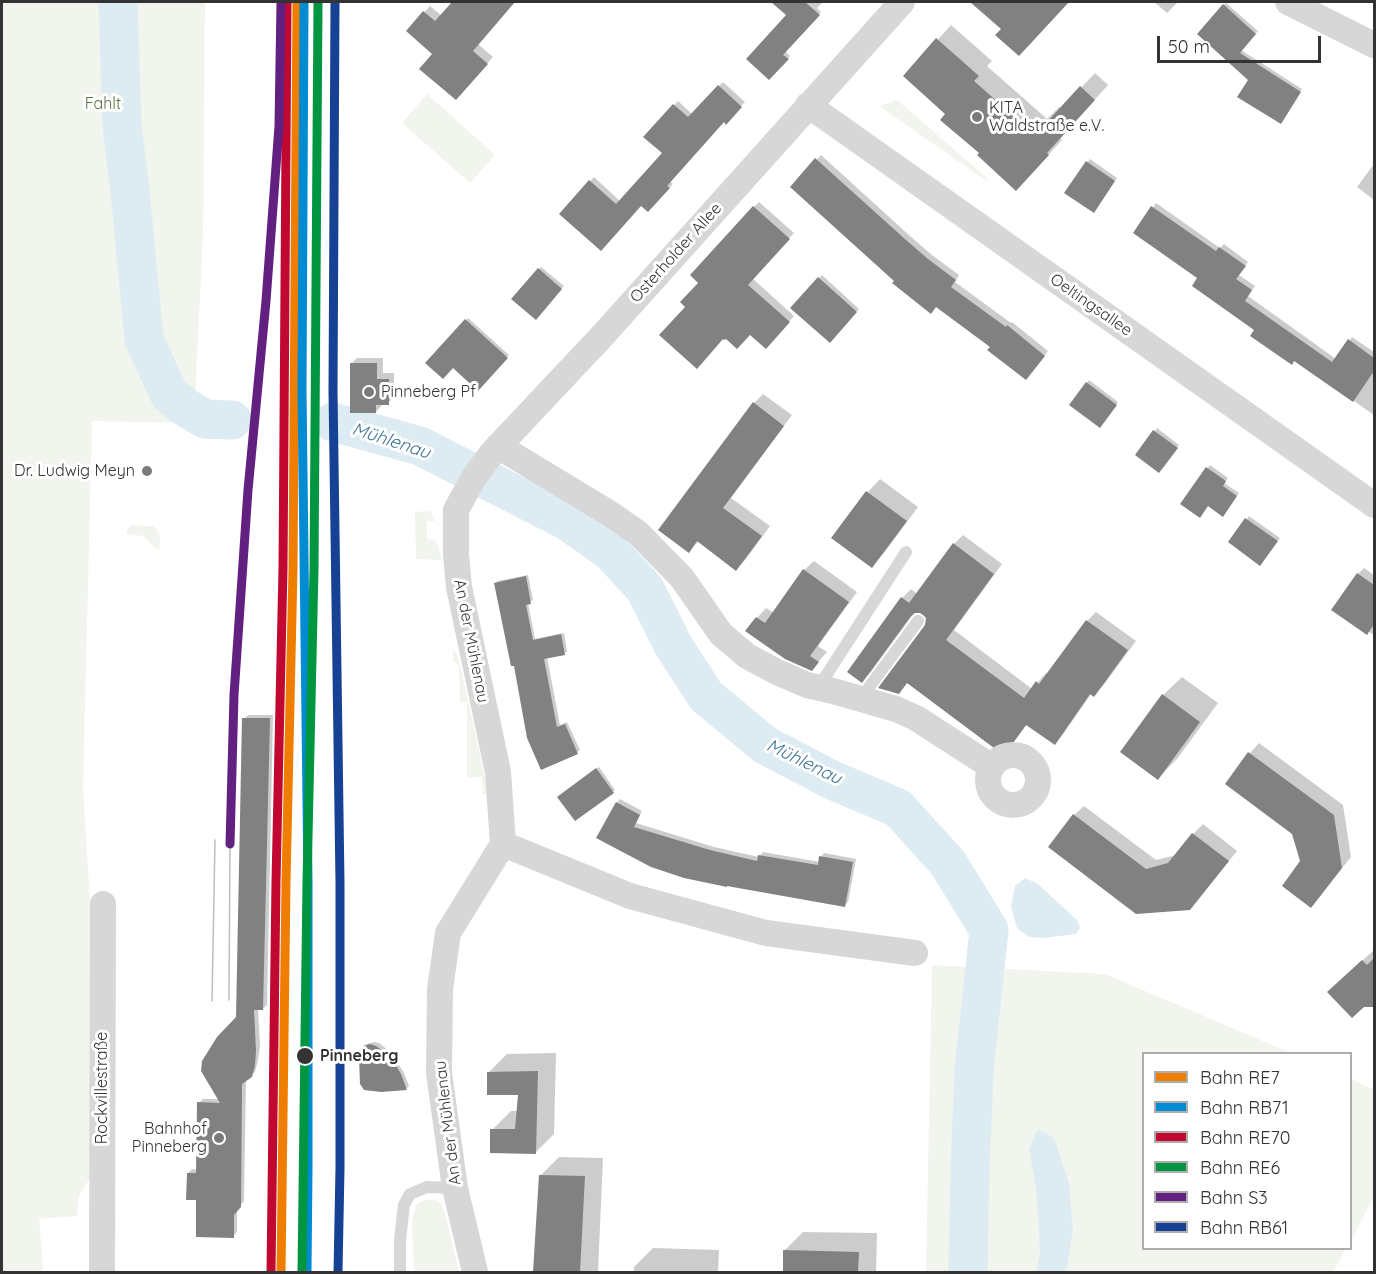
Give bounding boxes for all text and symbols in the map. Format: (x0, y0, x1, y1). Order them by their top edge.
scale bar (1160, 24, 1324, 62)
text: 50 m (1168, 35, 1210, 58)
park label: Fahlt (85, 94, 121, 114)
place label: KITA Waldstraße e.V. (989, 98, 1104, 136)
marker: KITA Waldstraße e.V. (970, 110, 984, 124)
street label: Osterholder Allee (626, 199, 726, 307)
street label: Oeltingsallee (1046, 270, 1136, 340)
place label: Pinneberg Pf (381, 382, 476, 402)
marker: Pinneberg Pf (362, 385, 376, 399)
water label: Mühlenau (349, 418, 433, 464)
place label: Dr. Ludwig Meyn (14, 461, 135, 481)
marker: Dr. Ludwig Meyn (140, 464, 154, 478)
street label: An der Mühlenau (450, 578, 492, 704)
water label: Mühlenau (763, 735, 845, 789)
street label: Rockvillestraße (92, 1032, 112, 1144)
marker: Pinneberg (295, 1046, 315, 1066)
place label: Pinneberg (320, 1046, 398, 1066)
legend (1142, 1052, 1352, 1250)
street label: An der Mühlenau (431, 1060, 465, 1186)
text: Bahn RE7 (1200, 1066, 1280, 1089)
text: Bahn RB71 (1200, 1096, 1289, 1119)
place label: Bahnhof Pinneberg (132, 1119, 207, 1157)
text: Bahn RE70 (1200, 1126, 1290, 1149)
marker: Bahnhof Pinneberg (212, 1131, 226, 1145)
text: Bahn RE6 (1200, 1156, 1280, 1179)
text: Bahn S3 (1200, 1186, 1268, 1209)
text: Bahn RB61 (1200, 1216, 1288, 1239)

